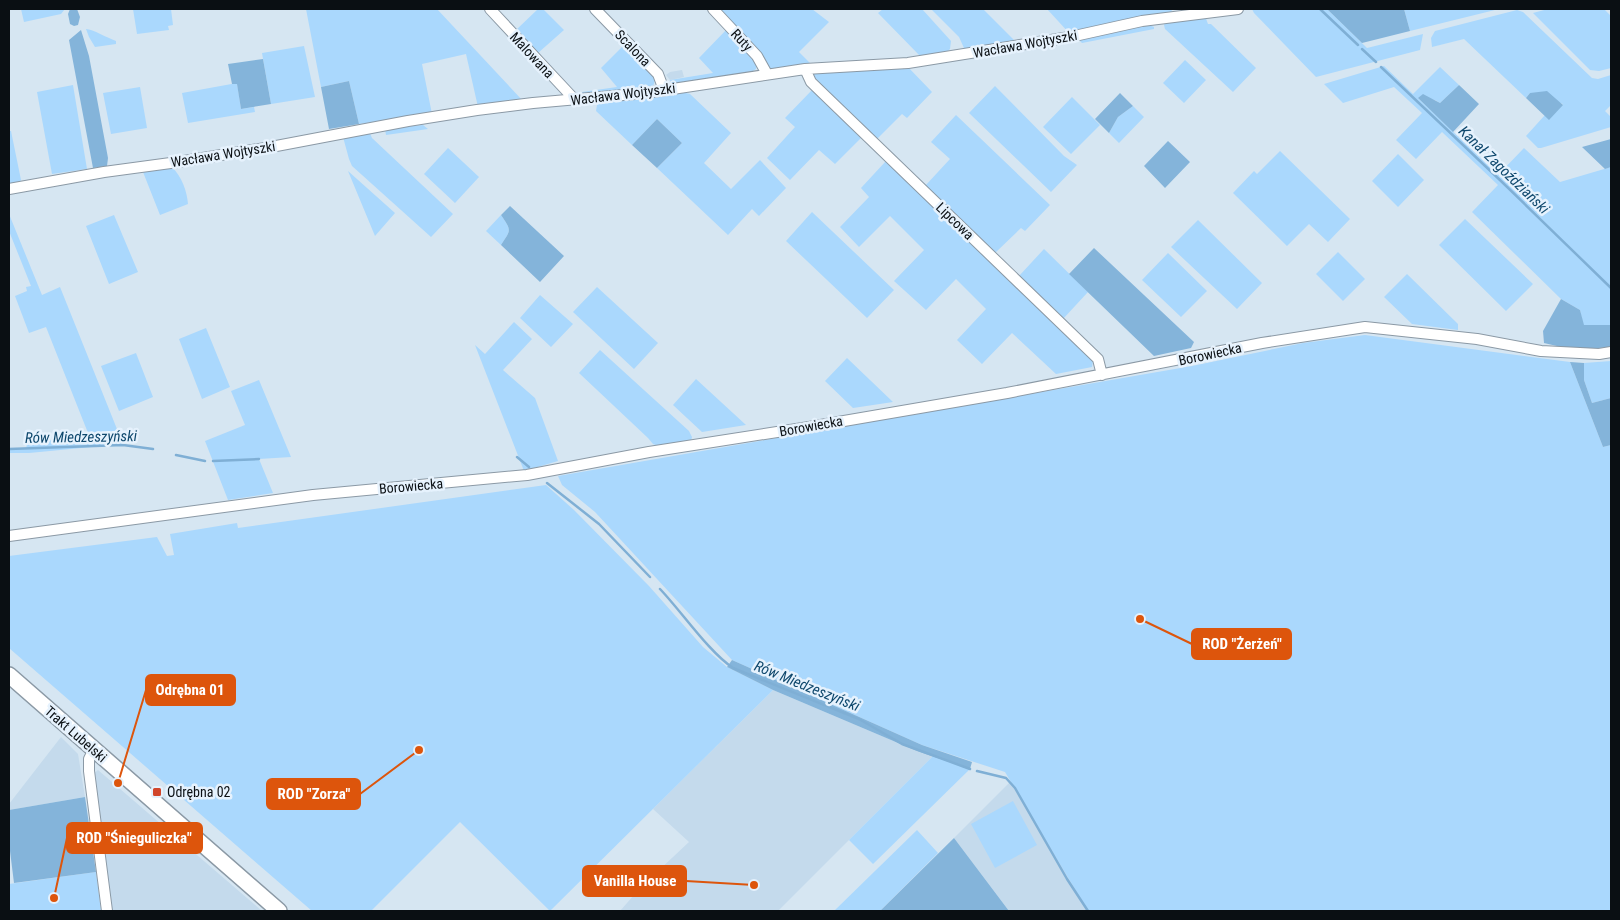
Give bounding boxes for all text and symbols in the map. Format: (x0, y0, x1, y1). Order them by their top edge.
street label: Ruty (728, 26, 756, 54)
street label: Scalona (612, 27, 654, 69)
street label: Wacława Wojtyszki (972, 27, 1078, 61)
street label: Malowana (507, 29, 557, 81)
street label: Wacława Wojtyszki (570, 80, 676, 108)
water label: Kanał Zagoździański (1455, 122, 1553, 218)
street label: Wacława Wojtyszki (170, 138, 276, 170)
street label: Lipcowa (933, 199, 977, 243)
street label: Borowiecka (1177, 340, 1243, 368)
street label: Borowiecka (778, 413, 844, 439)
water label: Rów Miedzeszyński (25, 427, 138, 447)
street label: Borowiecka (378, 475, 444, 497)
callout: ROD "Żerżeń" (1192, 629, 1291, 659)
text: ROD "Żerżeń" (1202, 635, 1282, 653)
water label: Rów Miedzeszyński (752, 657, 863, 716)
callout: Odrębna 01 (146, 675, 235, 705)
text: Odrębna 01 (156, 681, 225, 699)
street label: Trakt Lubelski (42, 703, 110, 765)
callout: ROD "Zorza" (267, 779, 360, 809)
place label: Odrębna 02 (167, 784, 231, 800)
text: ROD "Zorza" (278, 785, 351, 803)
marker: Odrębna 02 (151, 786, 163, 798)
callout: ROD "Śnieguliczka" (67, 823, 202, 853)
text: ROD "Śnieguliczka" (76, 829, 192, 847)
callout: Vanilla House (583, 866, 686, 896)
text: Vanilla House (594, 872, 676, 890)

